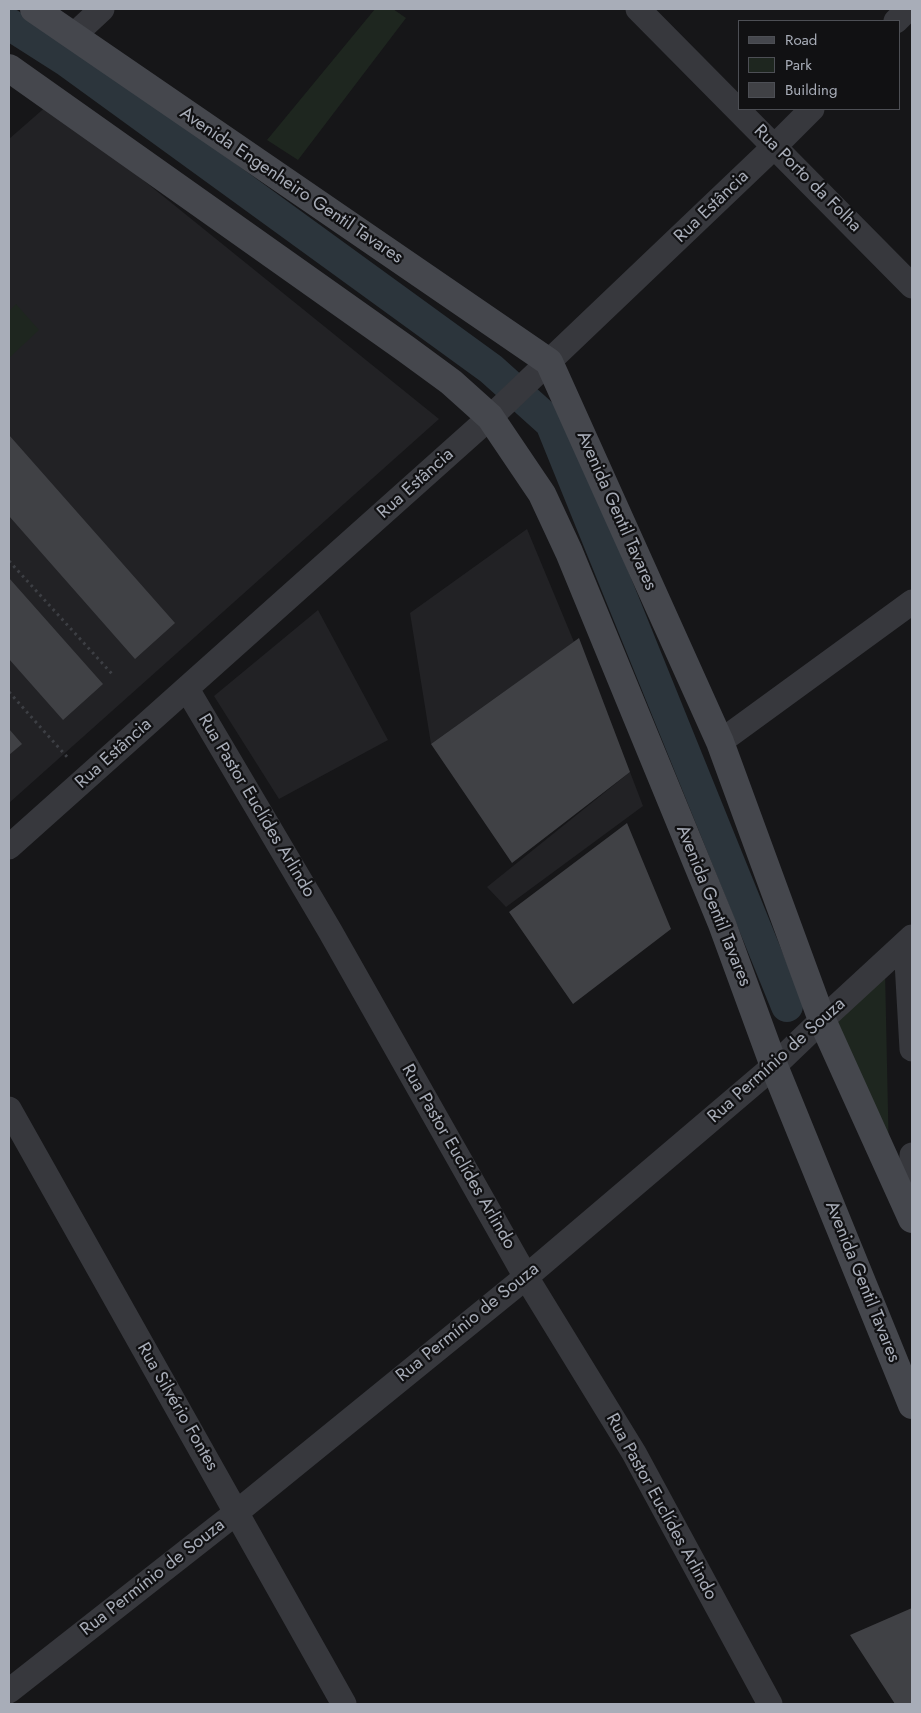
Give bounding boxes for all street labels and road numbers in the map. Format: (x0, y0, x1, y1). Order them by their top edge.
street label: Avenida Engenheiro Gentil Tavares (175, 103, 407, 269)
street label: Rua Porto da Folha (749, 121, 865, 237)
street label: Rua Estância (670, 166, 754, 248)
street label: Avenida Gentil Tavares (571, 428, 661, 594)
street label: Rua Estância (373, 444, 459, 524)
street label: Rua Pastor Euclídes Arlindo (193, 710, 319, 902)
street label: Rua Estância (71, 714, 157, 794)
street label: Avenida Gentil Tavares (671, 822, 755, 990)
street label: Rua Permínio de Souza (704, 994, 850, 1128)
street label: Rua Pastor Euclídes Arlindo (396, 1061, 520, 1253)
street label: Avenida Gentil Tavares (820, 1198, 904, 1366)
street label: Rua Permínio de Souza (392, 1259, 544, 1387)
street label: Rua Silvério Fontes (132, 1339, 222, 1475)
street label: Rua Pastor Euclídes Arlindo (601, 1410, 721, 1604)
street label: Rua Permínio de Souza (76, 1515, 230, 1641)

